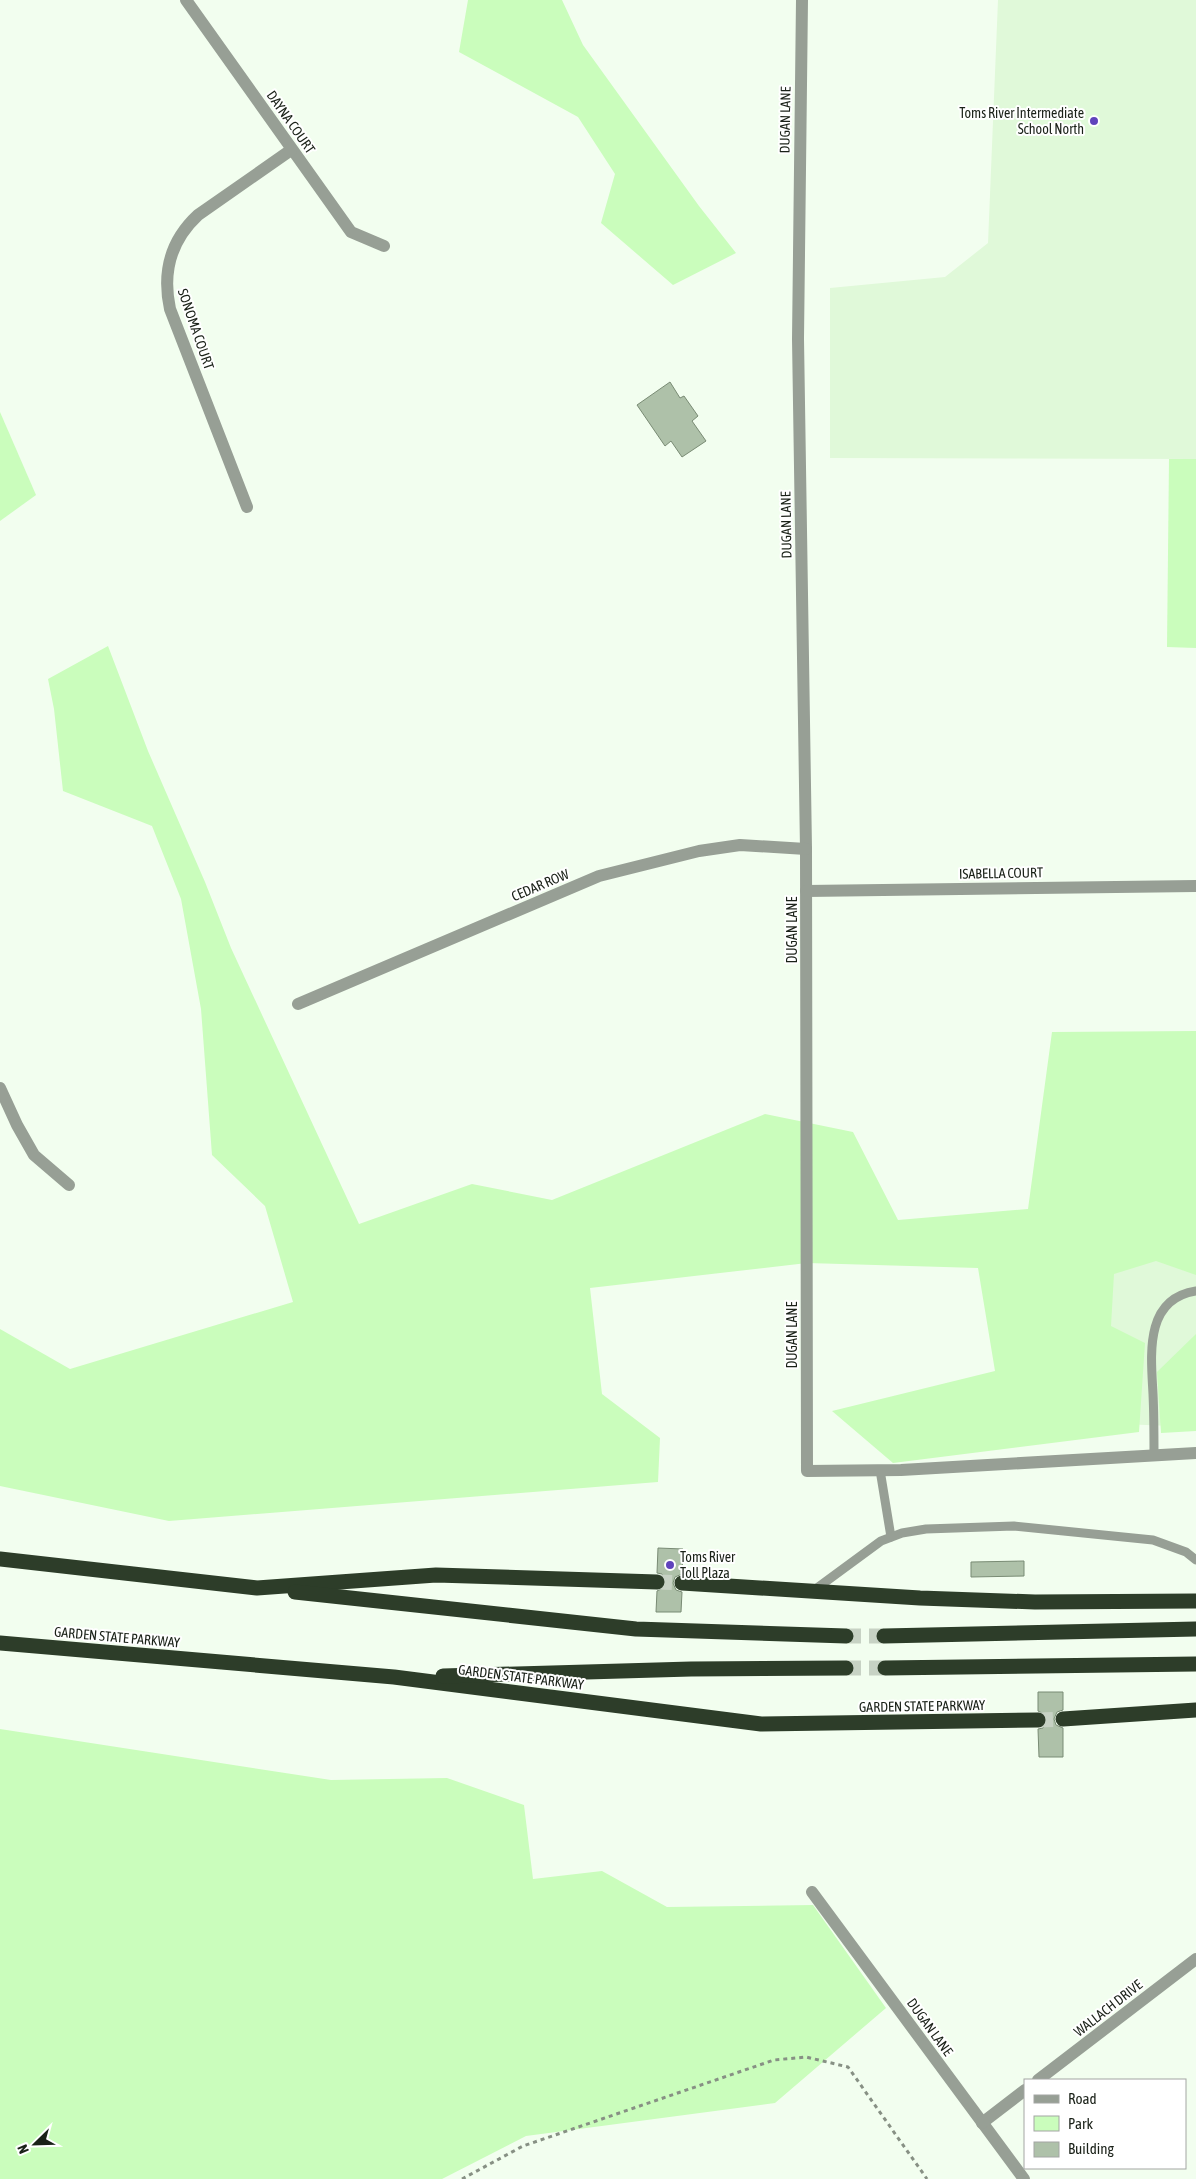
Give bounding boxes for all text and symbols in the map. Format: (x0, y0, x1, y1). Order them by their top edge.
street label: DUGAN LANE (776, 86, 794, 154)
street label: DAYNA COURT (264, 88, 318, 156)
place label: Toms River Intermediate School North (959, 105, 1084, 137)
marker: Toms River Intermediate School North (1088, 115, 1100, 127)
street label: SONOMA COURT (175, 287, 217, 371)
street label: DUGAN LANE (777, 491, 795, 559)
street label: ISABELLA COURT (959, 864, 1043, 882)
street label: CEDAR ROW (509, 865, 572, 904)
street label: DUGAN LANE (784, 896, 800, 964)
street label: DUGAN LANE (784, 1301, 800, 1369)
place label: Toms River Toll Plaza (680, 1549, 736, 1581)
marker: Toms River Toll Plaza (664, 1559, 676, 1571)
street label: GARDEN STATE PARKWAY (53, 1624, 181, 1651)
street label: GARDEN STATE PARKWAY (457, 1661, 585, 1693)
street label: GARDEN STATE PARKWAY (859, 1697, 986, 1715)
street label: WALLACH DRIVE (1071, 1976, 1145, 2040)
street label: DUGAN LANE (904, 1995, 956, 2059)
legend (1024, 2079, 1186, 2169)
text: Road (1068, 2090, 1097, 2107)
text: Park (1068, 2115, 1093, 2132)
north arrow (10, 2119, 60, 2169)
text: Building (1068, 2140, 1114, 2157)
text: N (14, 2142, 32, 2156)

